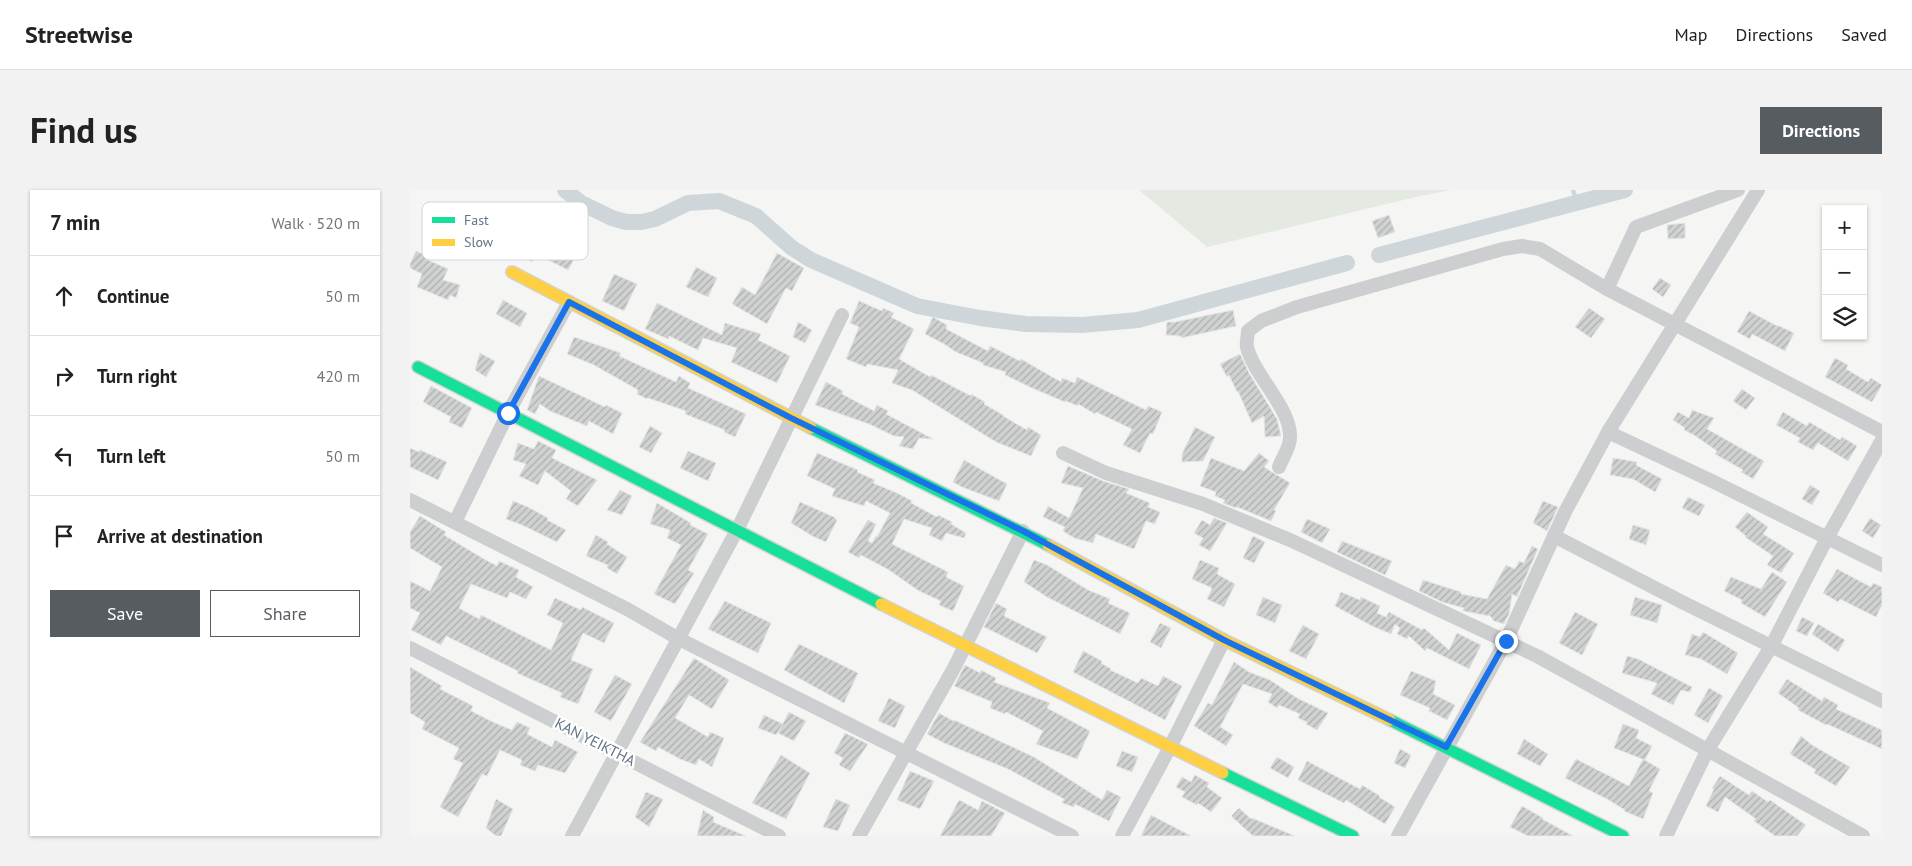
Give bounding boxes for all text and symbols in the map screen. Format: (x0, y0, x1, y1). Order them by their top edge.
text: Streetwise (25, 19, 133, 50)
text: Map (1675, 23, 1707, 46)
text: Directions (1735, 23, 1813, 46)
text: Saved (1841, 23, 1887, 46)
text: Find us (30, 107, 138, 153)
button: Directions (1760, 107, 1882, 154)
legend (422, 202, 588, 260)
map controls (1822, 205, 1867, 340)
button: + (1822, 205, 1867, 250)
text: 7 min (50, 209, 100, 236)
text: Fast (464, 211, 489, 229)
text: Walk · 520 m (271, 213, 360, 233)
text: Slow (464, 233, 494, 251)
button: − (1822, 250, 1867, 295)
icon: ahead (50, 282, 78, 310)
text: Continue (97, 284, 169, 308)
text: 50 m (325, 286, 360, 306)
button: layers (1822, 295, 1867, 340)
icon: right (50, 362, 78, 390)
text: Turn right (97, 364, 177, 388)
text: 420 m (317, 366, 360, 386)
route start (497, 402, 520, 425)
icon: left (50, 442, 78, 470)
text: Turn left (97, 444, 166, 468)
text: 50 m (325, 446, 360, 466)
icon: arrive (50, 522, 78, 550)
text: Arrive at destination (97, 524, 263, 548)
button: Save (50, 590, 200, 637)
button: Share (210, 590, 360, 637)
route end (1495, 630, 1518, 653)
street label: KAN YEIKTHA (552, 713, 639, 770)

